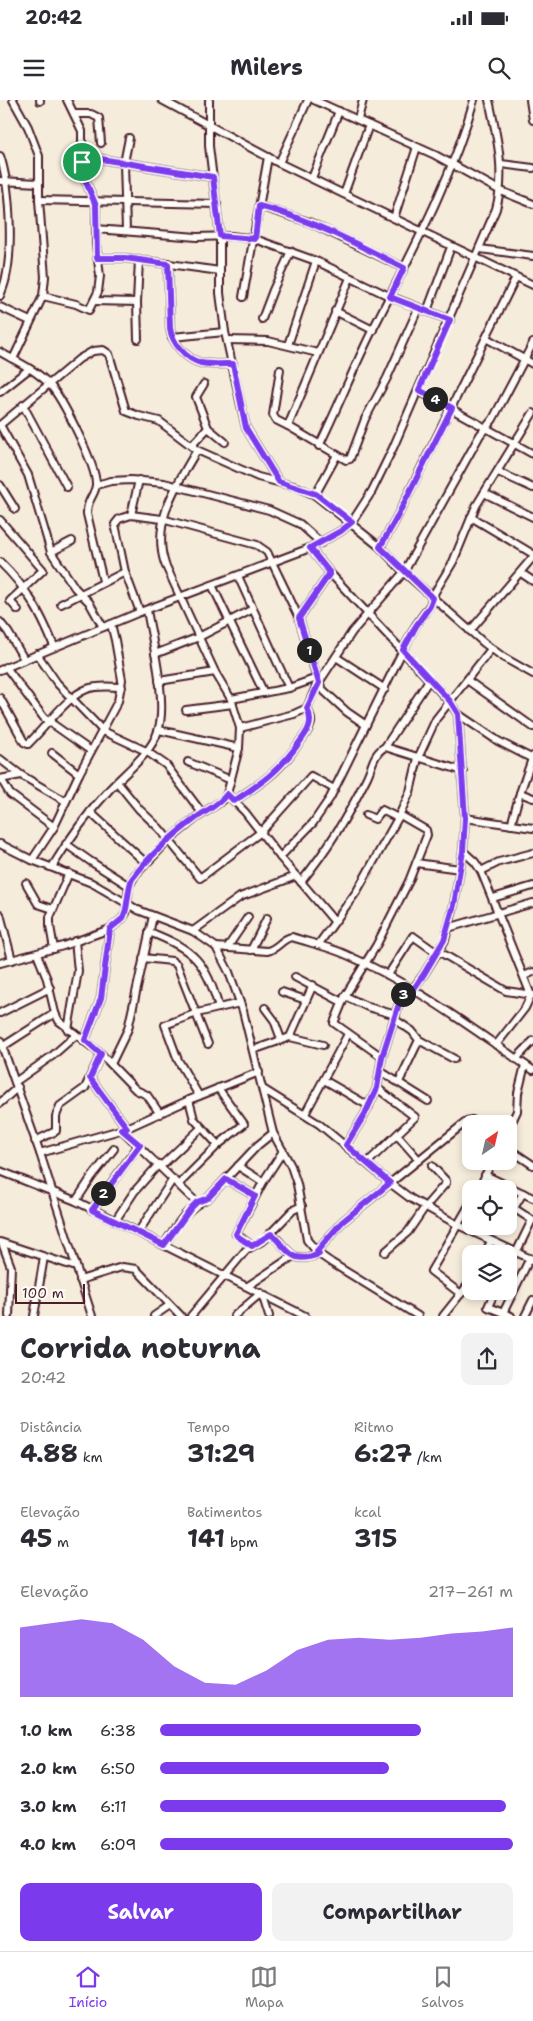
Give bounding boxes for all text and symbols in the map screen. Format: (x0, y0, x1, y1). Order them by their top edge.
text: 20:42 (25, 5, 82, 30)
text: Milers (230, 53, 303, 82)
icon: menu (20, 54, 48, 82)
icon: search (485, 54, 513, 82)
pin (61, 141, 103, 183)
icon: arrive (68, 148, 96, 176)
pin: 4 (422, 386, 448, 412)
text: 4 (431, 390, 440, 408)
pin: 1 (296, 638, 322, 662)
text: 1 (306, 641, 313, 659)
pin: 3 (390, 982, 416, 1006)
text: 3 (399, 985, 408, 1003)
north arrow (462, 1115, 518, 1170)
map controls (462, 1115, 517, 1300)
pin: 2 (90, 1180, 116, 1206)
button: locate (462, 1180, 517, 1235)
text: 2 (99, 1184, 108, 1202)
button: layers (462, 1245, 517, 1300)
scale bar (15, 1281, 85, 1304)
text: 100 m (22, 1284, 64, 1302)
text: Corrida noturna (20, 1329, 261, 1367)
button: share (461, 1333, 513, 1385)
text: 20:42 (20, 1367, 66, 1388)
text: Distância (20, 1418, 82, 1436)
text: Tempo (187, 1418, 230, 1436)
text: Ritmo (354, 1418, 394, 1436)
text: 4.88 (20, 1436, 78, 1470)
text: 31:29 (187, 1436, 255, 1470)
text: 6:27 (354, 1436, 412, 1470)
text: km (78, 1448, 103, 1466)
text: /km (412, 1448, 442, 1466)
text: Elevação (20, 1503, 80, 1521)
text: Batimentos (187, 1503, 262, 1521)
text: kcal (354, 1503, 381, 1521)
text: 45 (20, 1521, 52, 1555)
text: 141 (187, 1521, 225, 1555)
text: 315 (354, 1521, 397, 1555)
text: m (52, 1533, 69, 1551)
text: bpm (225, 1533, 258, 1551)
text: Elevação (20, 1581, 89, 1602)
text: 217–261 m (428, 1581, 513, 1602)
text: 1.0 km (20, 1720, 72, 1741)
text: 6:38 (100, 1720, 136, 1741)
text: 2.0 km (20, 1758, 77, 1779)
text: 6:50 (100, 1758, 136, 1779)
text: 3.0 km (20, 1796, 76, 1817)
text: 6:11 (100, 1796, 127, 1817)
text: 4.0 km (20, 1834, 76, 1855)
text: 6:09 (100, 1834, 136, 1855)
button: Salvar (20, 1883, 262, 1941)
button: Compartilhar (272, 1883, 513, 1941)
tab: Início (69, 1963, 107, 2011)
tab: Mapa (245, 1963, 284, 2011)
tab: Salvos (421, 1963, 464, 2011)

